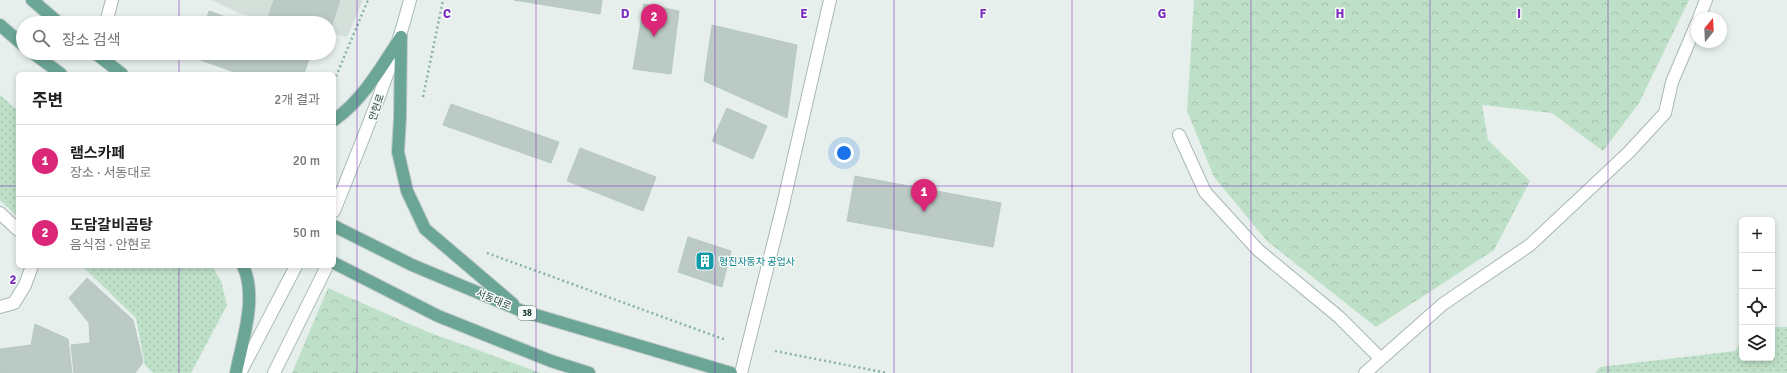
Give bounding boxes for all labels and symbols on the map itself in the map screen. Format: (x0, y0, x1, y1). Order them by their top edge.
pin: 2 (641, 4, 667, 37)
text: C (443, 6, 451, 22)
text: D (621, 6, 630, 22)
text: E (800, 6, 808, 22)
text: F (980, 6, 987, 22)
text: G (1158, 6, 1166, 22)
text: H (1336, 6, 1344, 22)
text: I (1517, 6, 1521, 22)
north arrow (1691, 12, 1727, 48)
street label: 안현로 (367, 92, 387, 122)
your location (834, 143, 854, 163)
pin: 1 (911, 179, 937, 212)
building icon: 형진자동차 공업사 (694, 250, 716, 272)
place label: 형진자동차 공업사 (719, 256, 796, 268)
text: 2 (9, 272, 17, 288)
street label: 서동대로 (474, 287, 513, 313)
road number: 38 (518, 306, 536, 320)

